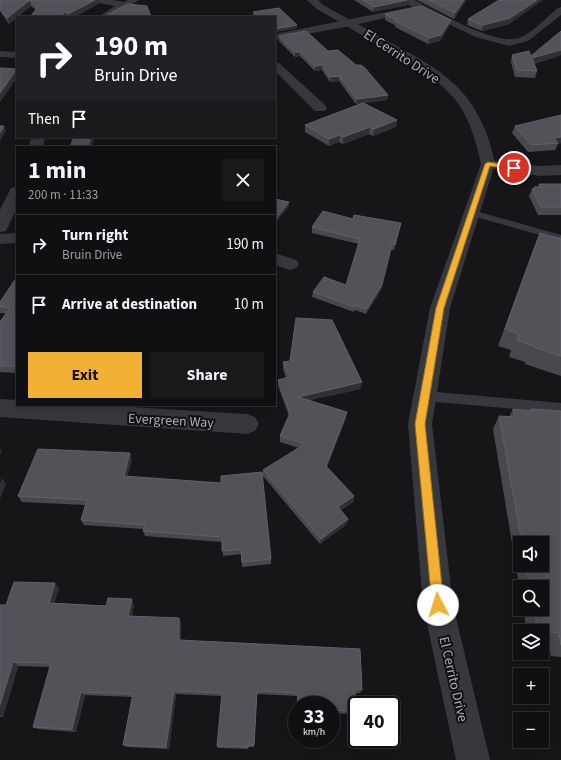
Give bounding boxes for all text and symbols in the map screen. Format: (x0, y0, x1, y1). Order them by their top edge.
street label: El Cerrito Drive (359, 25, 443, 89)
text: 190 m (94, 26, 168, 66)
icon: right (28, 32, 80, 84)
text: Bruin Drive (94, 63, 178, 88)
icon: arrive (68, 108, 90, 130)
text: Then (28, 109, 60, 130)
pin (497, 151, 531, 185)
text: 1 min (28, 153, 86, 188)
icon: arrive (503, 157, 525, 179)
button: close (222, 159, 264, 201)
text: 200 m · 11:33 (28, 186, 98, 204)
text: Turn right (62, 225, 128, 246)
icon: right (28, 234, 50, 256)
text: 190 m (226, 234, 264, 255)
text: Bruin Drive (62, 246, 122, 264)
icon: arrive (28, 294, 50, 316)
text: Arrive at destination (62, 294, 197, 315)
text: 10 m (234, 294, 264, 315)
button: Exit (28, 352, 142, 398)
button: Share (150, 352, 264, 398)
street label: Evergreen Way (128, 409, 215, 433)
map controls (513, 536, 549, 748)
button: sound (513, 536, 549, 572)
button: search (513, 580, 549, 616)
position arrow (417, 584, 459, 626)
button: layers (513, 624, 549, 660)
street label: El Cerrito Drive (433, 635, 473, 724)
button: + (513, 668, 549, 704)
speed limit sign: 40 (348, 696, 400, 748)
text: 33 (303, 703, 325, 731)
button: − (513, 712, 549, 748)
text: km/h (303, 725, 325, 739)

